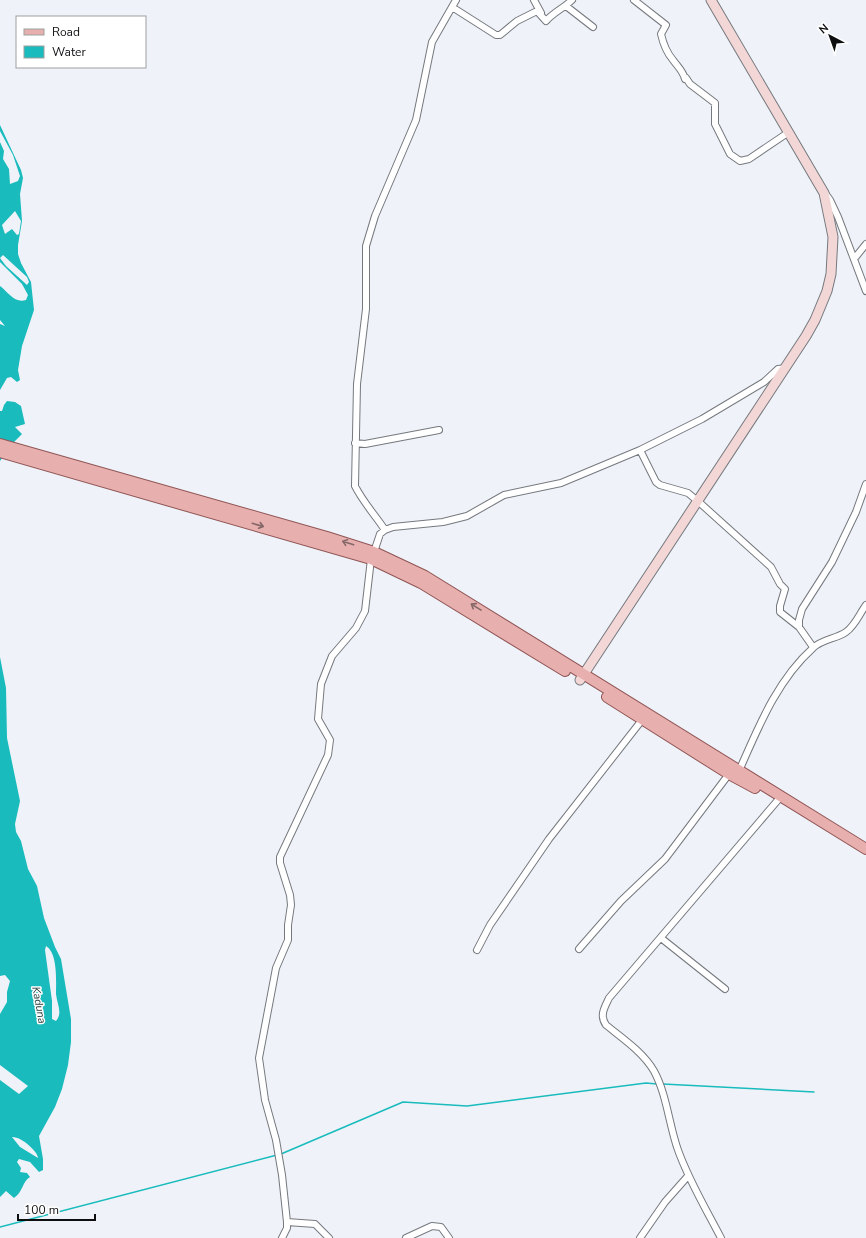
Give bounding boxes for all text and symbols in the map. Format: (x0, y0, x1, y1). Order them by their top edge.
legend (16, 16, 146, 68)
north arrow (810, 16, 850, 56)
text: N (816, 20, 832, 37)
text: Road (52, 24, 80, 40)
text: Water (52, 44, 86, 60)
one-way arrow (251, 522, 264, 530)
one-way arrow (342, 539, 354, 547)
one-way arrow (470, 603, 482, 611)
water label: Kaduna (28, 985, 50, 1025)
scale bar (18, 1196, 95, 1222)
text: 100 m (24, 1202, 59, 1218)

